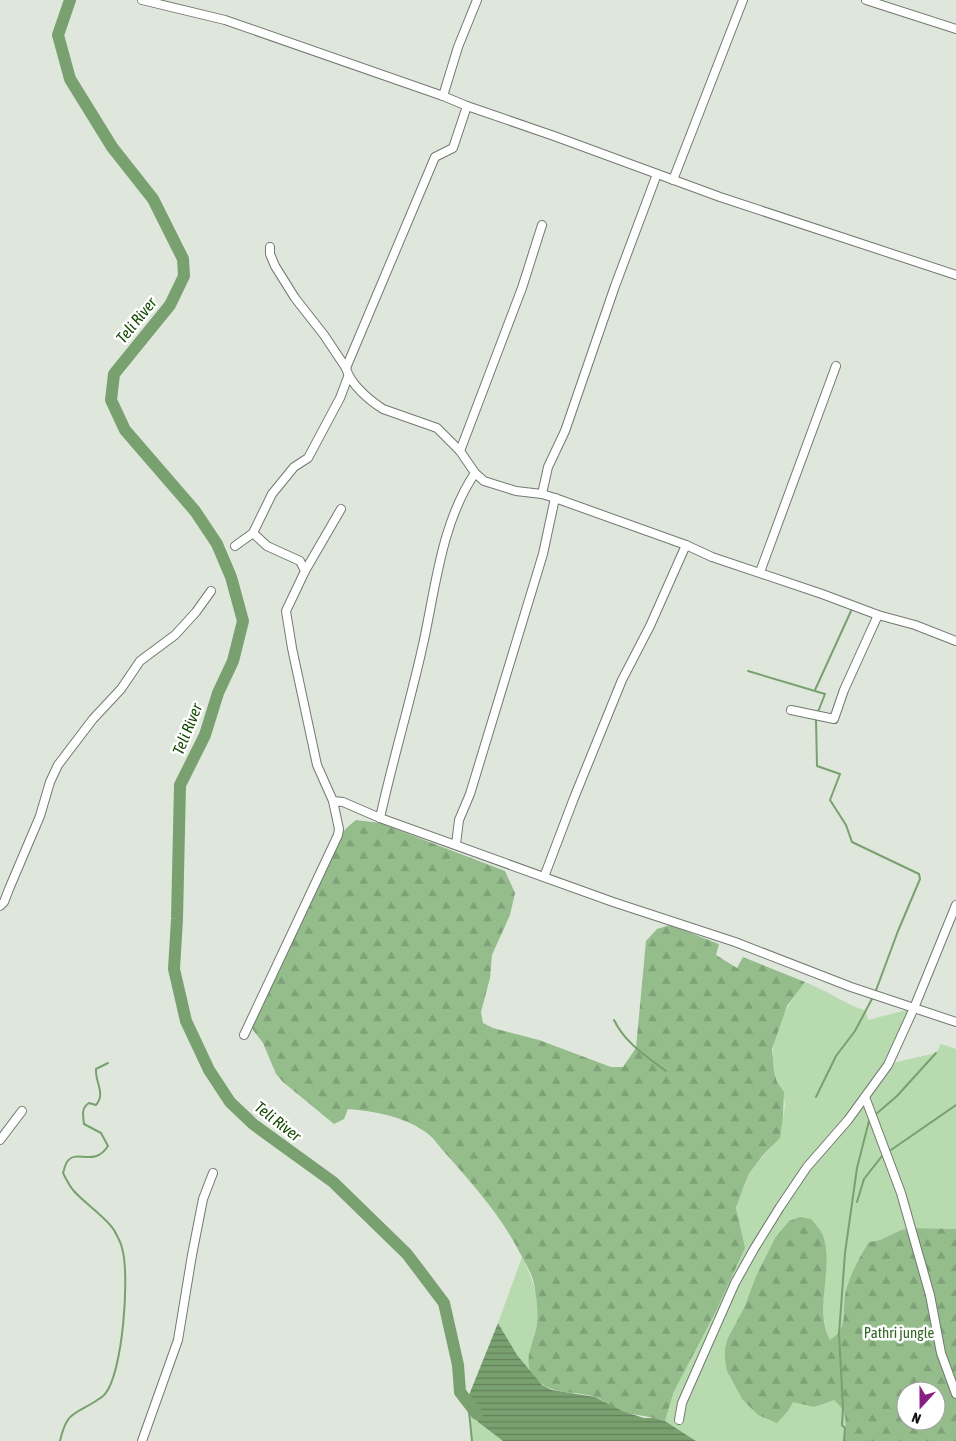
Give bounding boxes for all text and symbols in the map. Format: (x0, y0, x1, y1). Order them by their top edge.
water label: Teli River (112, 293, 161, 346)
water label: Teli River (169, 700, 206, 757)
water label: Teli River (251, 1097, 306, 1145)
park label: Pathri jungle (864, 1324, 934, 1341)
north arrow (896, 1381, 946, 1431)
text: N (910, 1409, 923, 1427)

